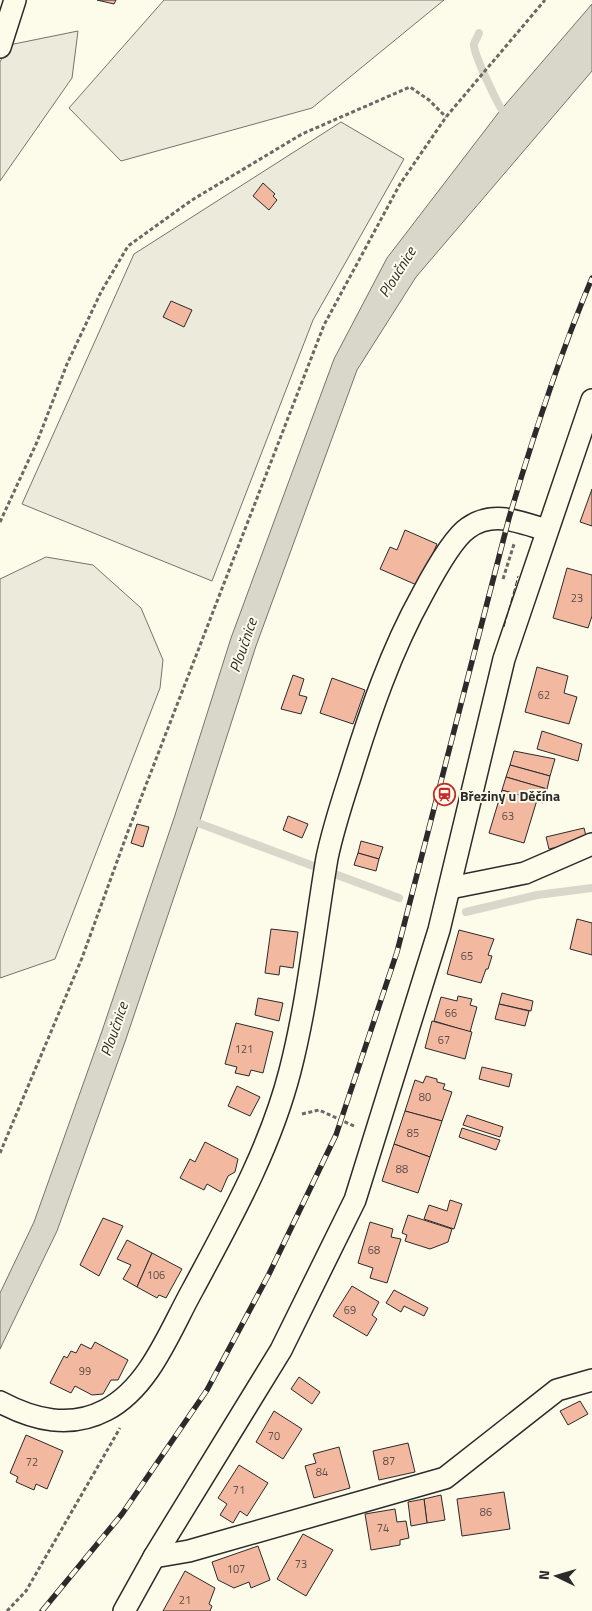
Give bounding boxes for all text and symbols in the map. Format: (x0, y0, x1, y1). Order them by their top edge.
water label: Ploučnice (372, 241, 422, 302)
house number: 23 (571, 590, 583, 606)
water label: Ploučnice (223, 614, 263, 675)
house number: 62 (538, 687, 550, 703)
station icon: Březiny u Děčína (432, 783, 456, 807)
place label: Březiny u Děčína (460, 785, 560, 806)
house number: 63 (502, 808, 514, 824)
house number: 65 (461, 948, 473, 964)
water label: Ploučnice (94, 998, 134, 1059)
house number: 66 (445, 1005, 457, 1021)
house number: 67 (438, 1032, 450, 1048)
house number: 121 (235, 1041, 253, 1057)
house number: 80 (419, 1089, 431, 1105)
house number: 85 (407, 1125, 419, 1141)
house number: 88 (396, 1161, 408, 1177)
house number: 68 (368, 1242, 380, 1258)
house number: 106 (147, 1267, 165, 1283)
house number: 69 (344, 1302, 356, 1318)
house number: 99 (79, 1363, 91, 1379)
house number: 70 (268, 1428, 280, 1444)
house number: 87 (383, 1453, 395, 1469)
house number: 72 (26, 1454, 38, 1470)
house number: 84 (316, 1464, 328, 1480)
house number: 71 (233, 1482, 245, 1498)
house number: 86 (480, 1504, 492, 1520)
house number: 74 (377, 1520, 389, 1536)
north arrow (532, 1551, 582, 1601)
house number: 73 (295, 1556, 307, 1572)
house number: 107 (227, 1561, 245, 1577)
text: N (533, 1569, 554, 1581)
house number: 21 (179, 1592, 191, 1608)

